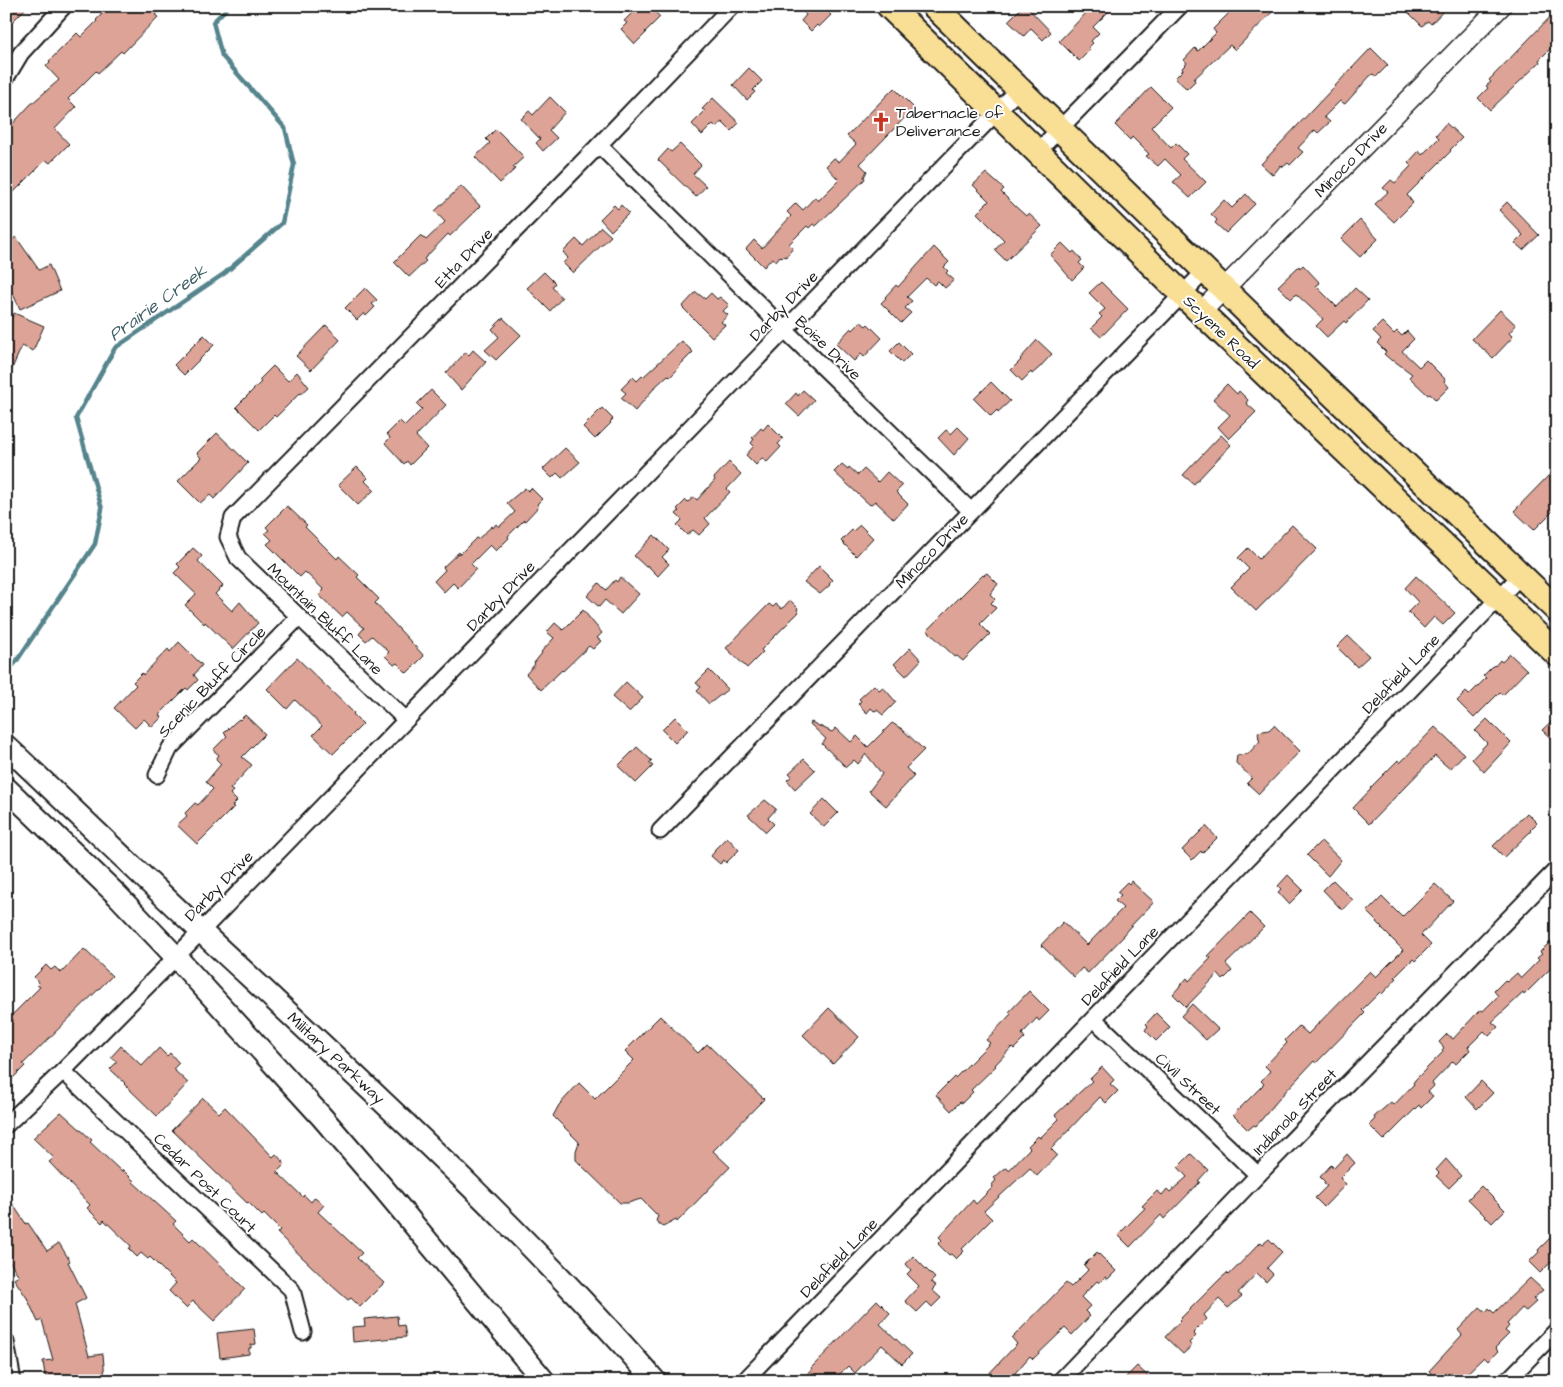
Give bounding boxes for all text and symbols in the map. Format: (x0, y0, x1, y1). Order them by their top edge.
place label: Tabernacle of Deliverance (896, 102, 1003, 142)
church icon: Tabernacle of Deliverance (870, 111, 892, 133)
street label: Minoco Drive (1309, 117, 1393, 202)
street label: Etta Drive (430, 223, 498, 293)
water label: Prairie Creek (104, 258, 213, 347)
street label: Darby Drive (745, 266, 824, 347)
street label: Scyene Road (1178, 290, 1264, 375)
street label: Boise Drive (790, 311, 866, 385)
street label: Minoco Drive (890, 508, 974, 593)
street label: Darby Drive (462, 556, 541, 637)
street label: Mountain Bluff Lane (262, 558, 388, 680)
street label: Scenic Bluff Circle (153, 621, 271, 743)
street label: Delafield Lane (1357, 629, 1445, 719)
street label: Darby Drive (180, 846, 259, 927)
street label: Delafield Lane (1076, 921, 1164, 1011)
street label: Military Parkway (282, 1007, 390, 1110)
street label: Civil Street (1150, 1048, 1226, 1121)
street label: Indianola Street (1248, 1063, 1342, 1160)
street label: Cedar Post Court (149, 1128, 262, 1238)
street label: Delafield Lane (795, 1213, 883, 1303)

